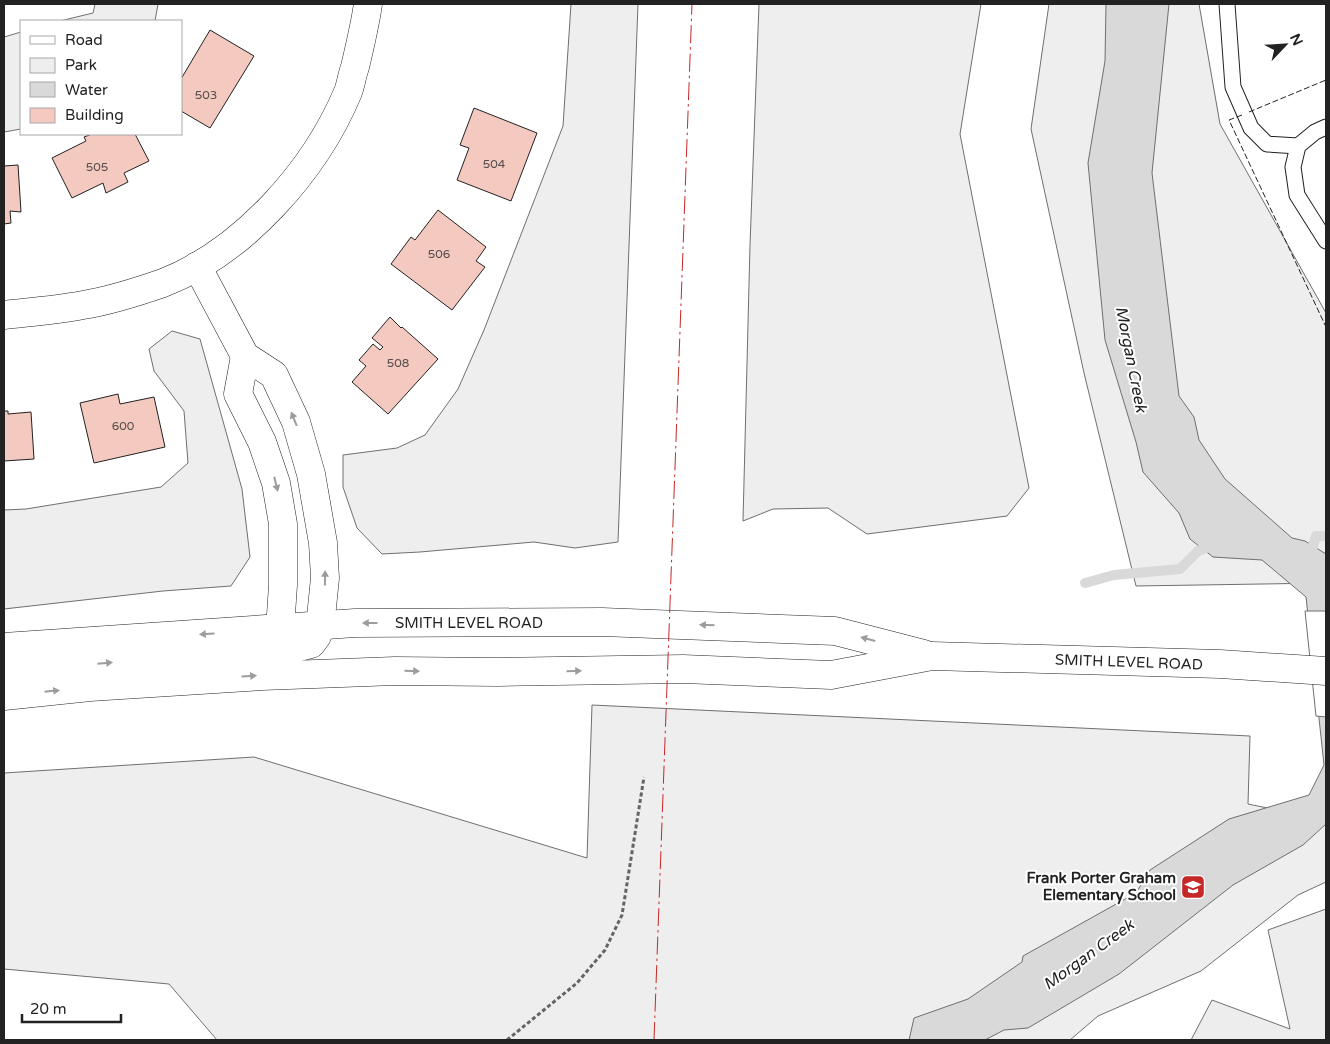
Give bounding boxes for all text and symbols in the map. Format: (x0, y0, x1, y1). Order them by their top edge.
legend (20, 20, 182, 135)
north arrow (1260, 20, 1310, 70)
text: Road (65, 31, 103, 49)
text: N (1286, 31, 1306, 48)
text: Park (65, 56, 97, 74)
text: Water (65, 81, 108, 99)
house number: 503 (195, 88, 217, 102)
text: Building (65, 106, 124, 124)
house number: 504 (483, 157, 506, 171)
house number: 505 (86, 160, 108, 174)
house number: 506 (428, 247, 450, 261)
water label: Morgan Creek (1111, 304, 1151, 415)
house number: 508 (387, 356, 409, 370)
one-way arrow (290, 412, 298, 426)
house number: 600 (112, 419, 135, 433)
one-way arrow (272, 476, 280, 491)
one-way arrow (321, 570, 329, 586)
street label: SMITH LEVEL ROAD (395, 614, 543, 632)
one-way arrow (361, 619, 377, 627)
one-way arrow (699, 621, 715, 629)
one-way arrow (199, 630, 215, 638)
one-way arrow (861, 635, 876, 643)
street label: SMITH LEVEL ROAD (1055, 650, 1203, 674)
one-way arrow (97, 659, 113, 667)
one-way arrow (404, 667, 420, 675)
one-way arrow (566, 667, 582, 675)
one-way arrow (241, 672, 257, 680)
one-way arrow (45, 687, 61, 695)
place label: Frank Porter Graham Elementary School (1027, 869, 1176, 905)
school or university icon: Frank Porter Graham Elementary School (1180, 874, 1206, 900)
water label: Morgan Creek (1039, 914, 1139, 995)
scale bar (22, 992, 121, 1024)
text: 20 m (30, 1000, 67, 1018)

